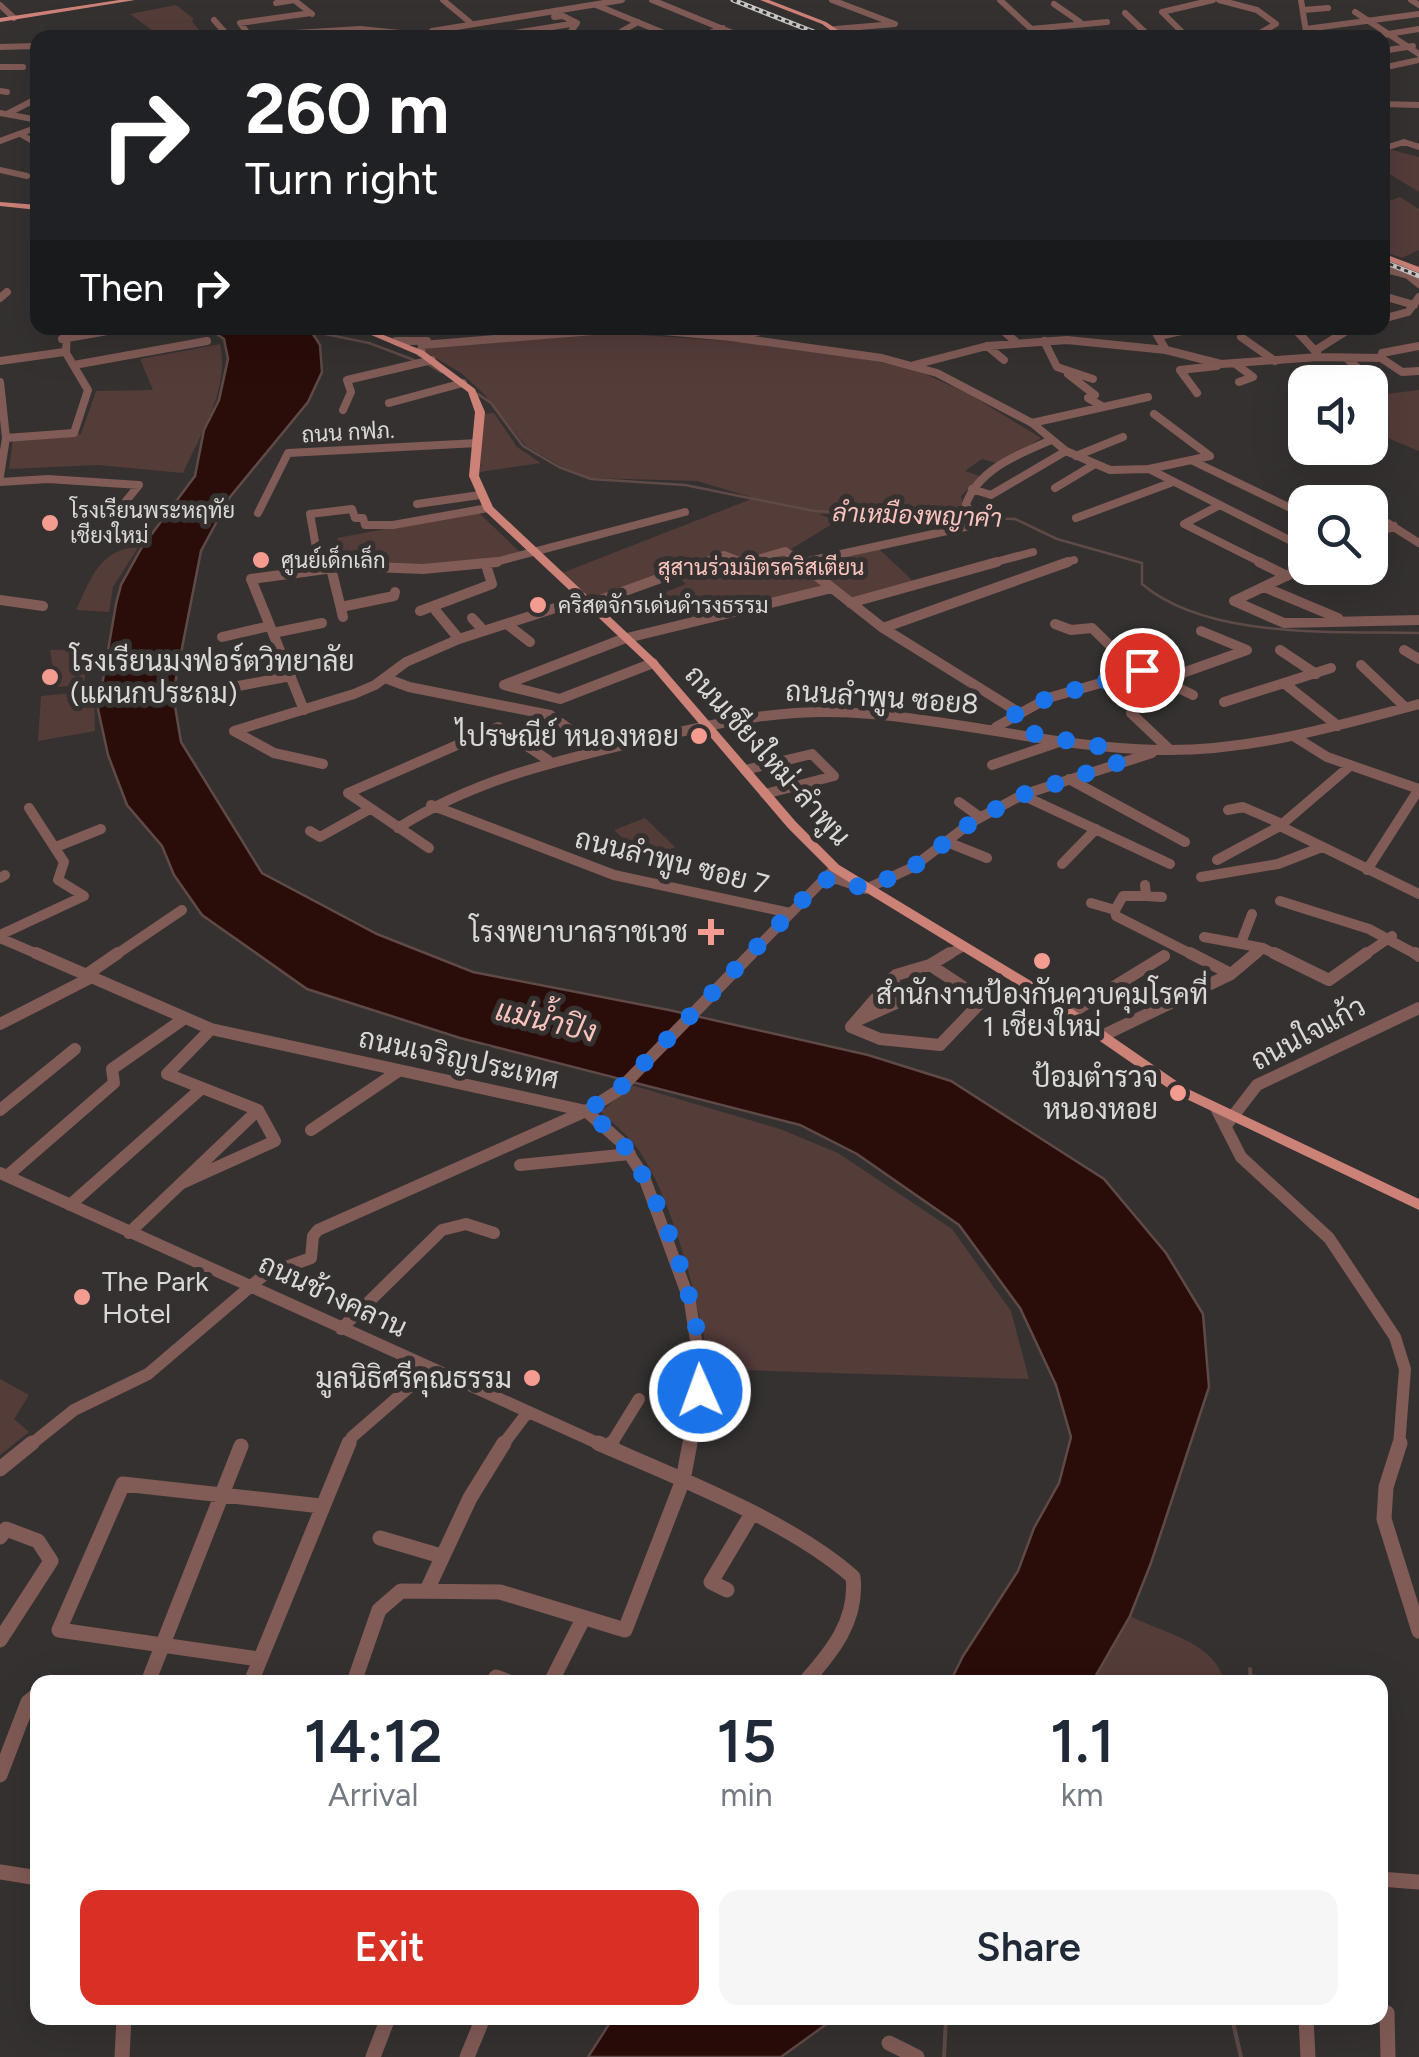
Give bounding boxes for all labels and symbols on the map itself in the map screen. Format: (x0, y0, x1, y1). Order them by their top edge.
street label: ถนน กฟภ. (301, 417, 395, 448)
place label: โรงเรียนพระหฤทัย เชียงใหม่ (69, 496, 235, 549)
water label: ลำเหมืองพญาคำ (832, 496, 1002, 534)
marker: โรงเรียนพระหฤทัย เชียงใหม่ (39, 512, 61, 534)
place label: ศูนย์เด็กเล็ก (281, 545, 386, 576)
marker: ศูนย์เด็กเล็ก (250, 549, 272, 571)
park label: สุสานร่วมมิตรคริสเตียน (658, 554, 864, 583)
place label: คริสตจักรเด่นดำรงธรรม (558, 592, 769, 619)
marker: คริสตจักรเด่นดำรงธรรม (527, 594, 549, 616)
pin (1100, 628, 1185, 713)
place label: โรงเรียนมงฟอร์ตวิทยาลัย (แผนกประถม) (68, 642, 355, 710)
street label: ถนนเชียงใหม่-ลำพูน (676, 656, 860, 854)
marker: โรงเรียนมงฟอร์ตวิทยาลัย (แผนกประถม) (39, 666, 61, 688)
street label: ถนนลำพูน ซอย8 (784, 673, 980, 724)
place label: ไปรษณีย์ หนองหอย (454, 717, 679, 753)
marker: ไปรษณีย์ หนองหอย (688, 725, 710, 747)
street label: ถนนลำพูน ซอย 7 (571, 821, 772, 904)
place label: โรงพยาบาลราชเวช (467, 913, 688, 949)
marker: โรงพยาบาลราชเวช (698, 919, 724, 945)
marker: สำนักงานป้องกันควบคุมโรคที่ 1 เชียงใหม่ (1031, 950, 1053, 972)
place label: สำนักงานป้องกันควบคุมโรคที่ 1 เชียงใหม่ (876, 970, 1208, 1043)
water label: แม่น้ำปิง (492, 983, 602, 1050)
street label: ถนนใจแก้ว (1244, 987, 1371, 1077)
street label: ถนนเจริญประเทศ (356, 1020, 562, 1097)
place label: ป้อมตำรวจ หนองหอย (1032, 1060, 1158, 1126)
marker: ป้อมตำรวจ หนองหอย (1167, 1082, 1189, 1104)
street label: ถนนช้างคลาน (253, 1245, 413, 1344)
place label: The Park Hotel (102, 1264, 209, 1330)
marker: The Park Hotel (71, 1286, 93, 1308)
position arrow (648, 1339, 752, 1443)
place label: มูลนิธิศรีคุณธรรม (316, 1360, 512, 1398)
marker: มูลนิธิศรีคุณธรรม (521, 1367, 543, 1389)

